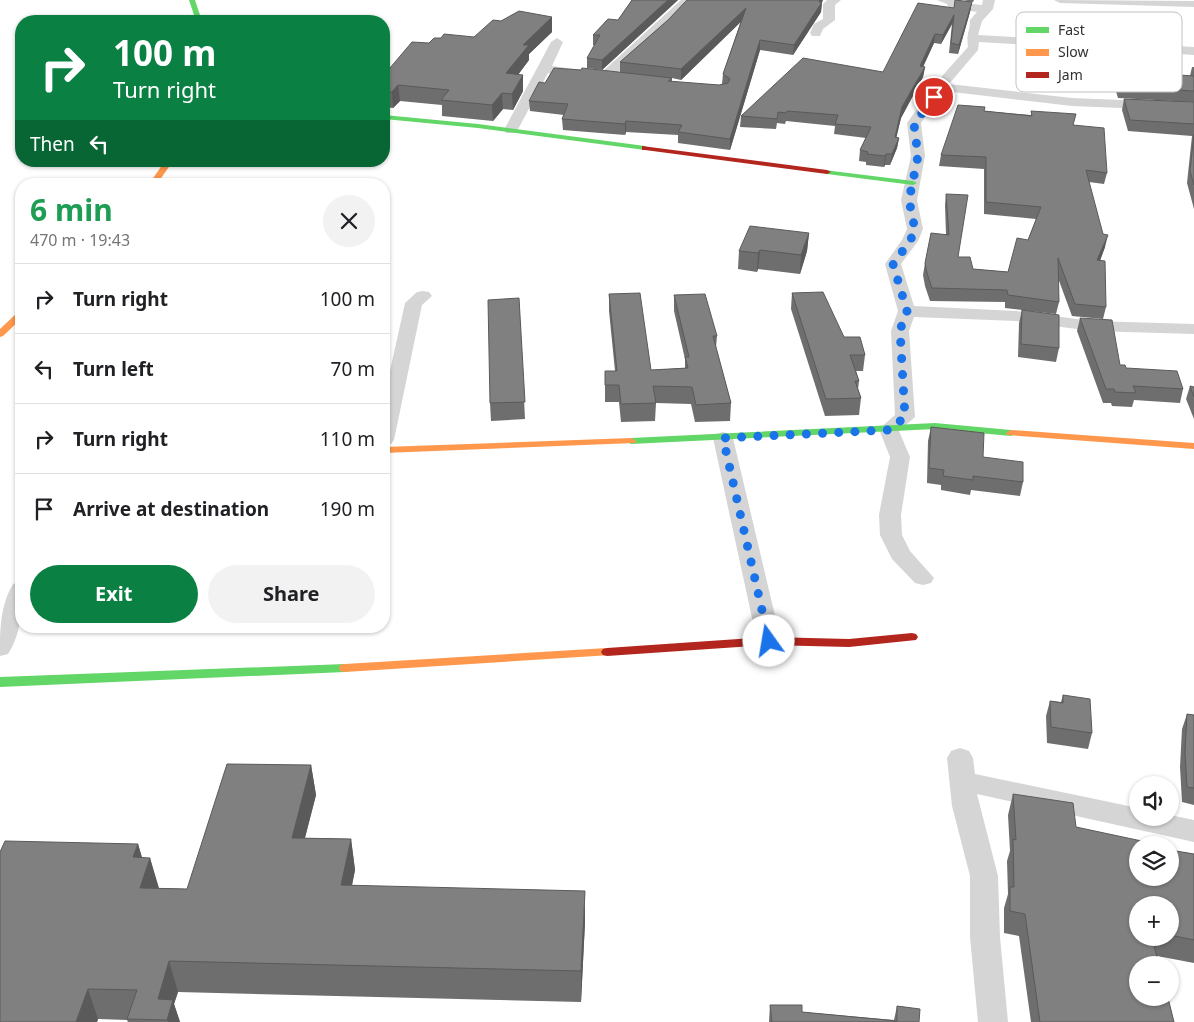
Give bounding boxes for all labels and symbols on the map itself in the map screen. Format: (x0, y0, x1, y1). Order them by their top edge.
legend (1016, 12, 1182, 92)
text: Fast (1058, 20, 1085, 39)
text: Slow (1058, 42, 1089, 61)
text: Jam (1056, 65, 1083, 84)
pin (913, 76, 955, 118)
position arrow (742, 614, 794, 666)

